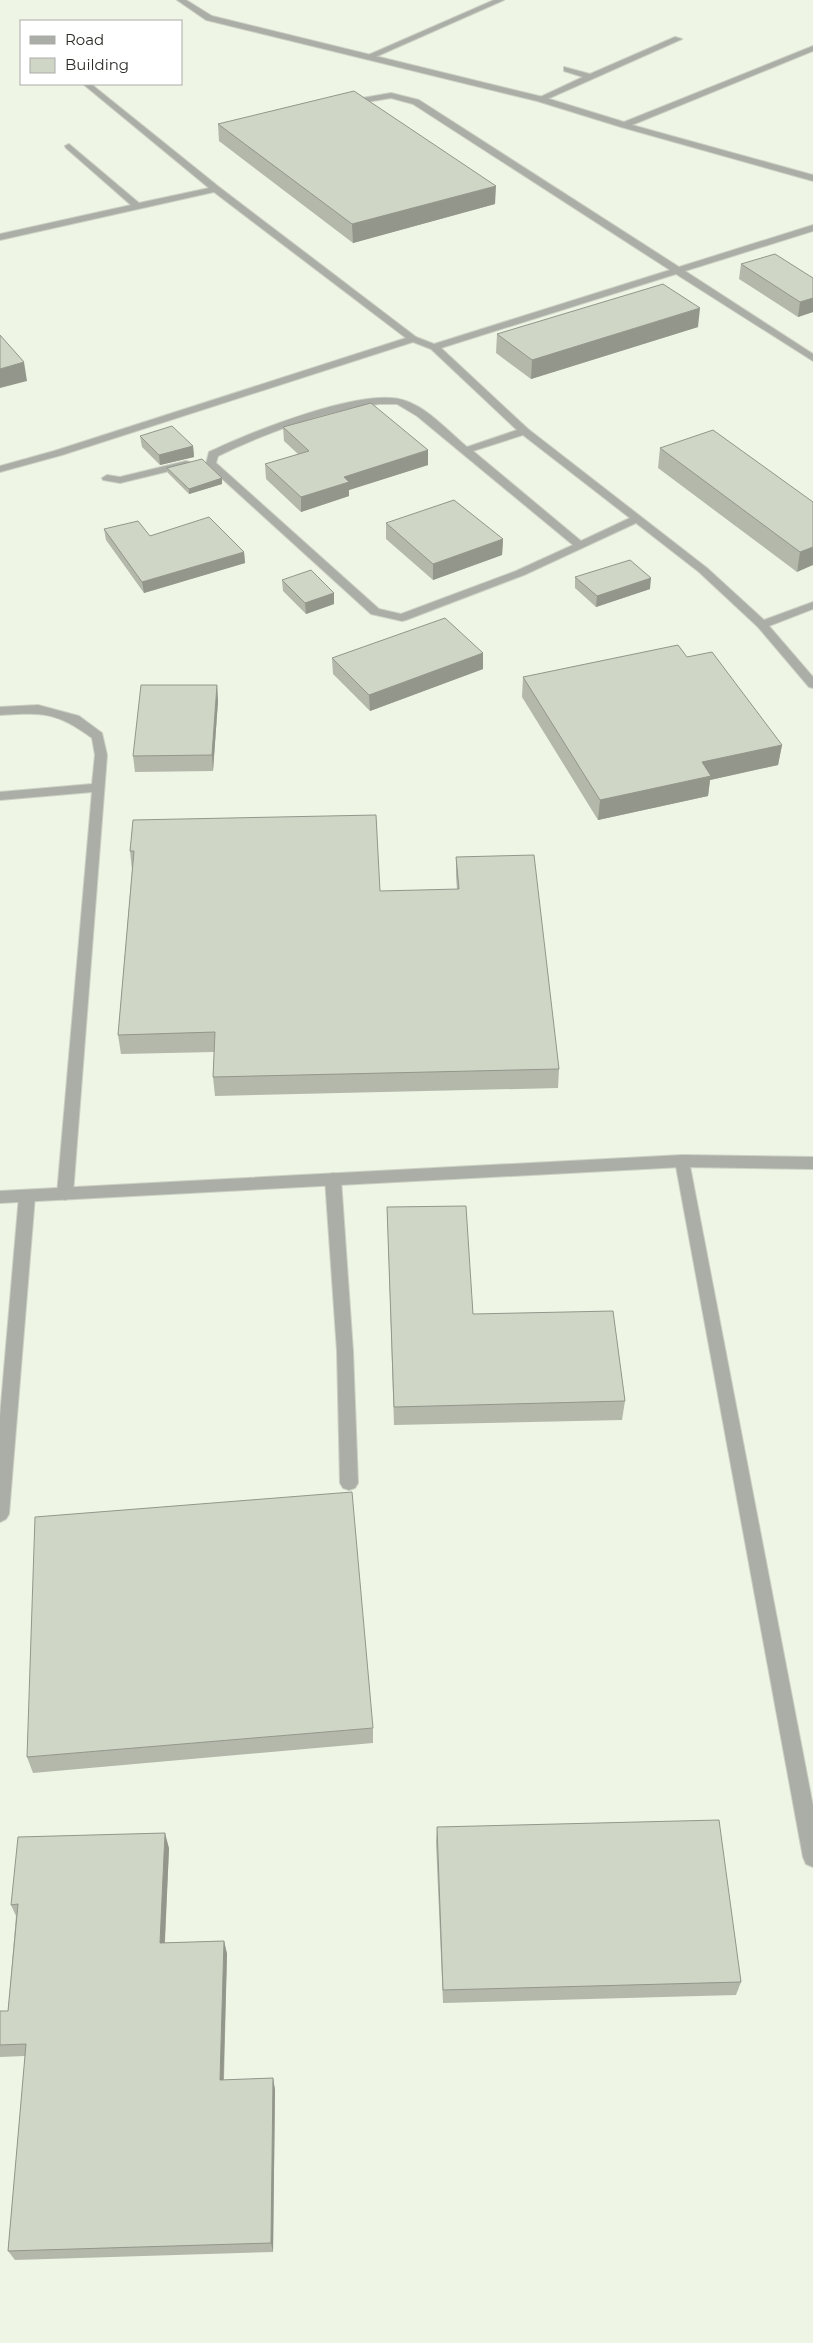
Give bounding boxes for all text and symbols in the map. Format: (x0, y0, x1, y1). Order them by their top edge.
legend (20, 20, 182, 85)
text: Road (65, 30, 104, 49)
text: Building (65, 55, 129, 74)

